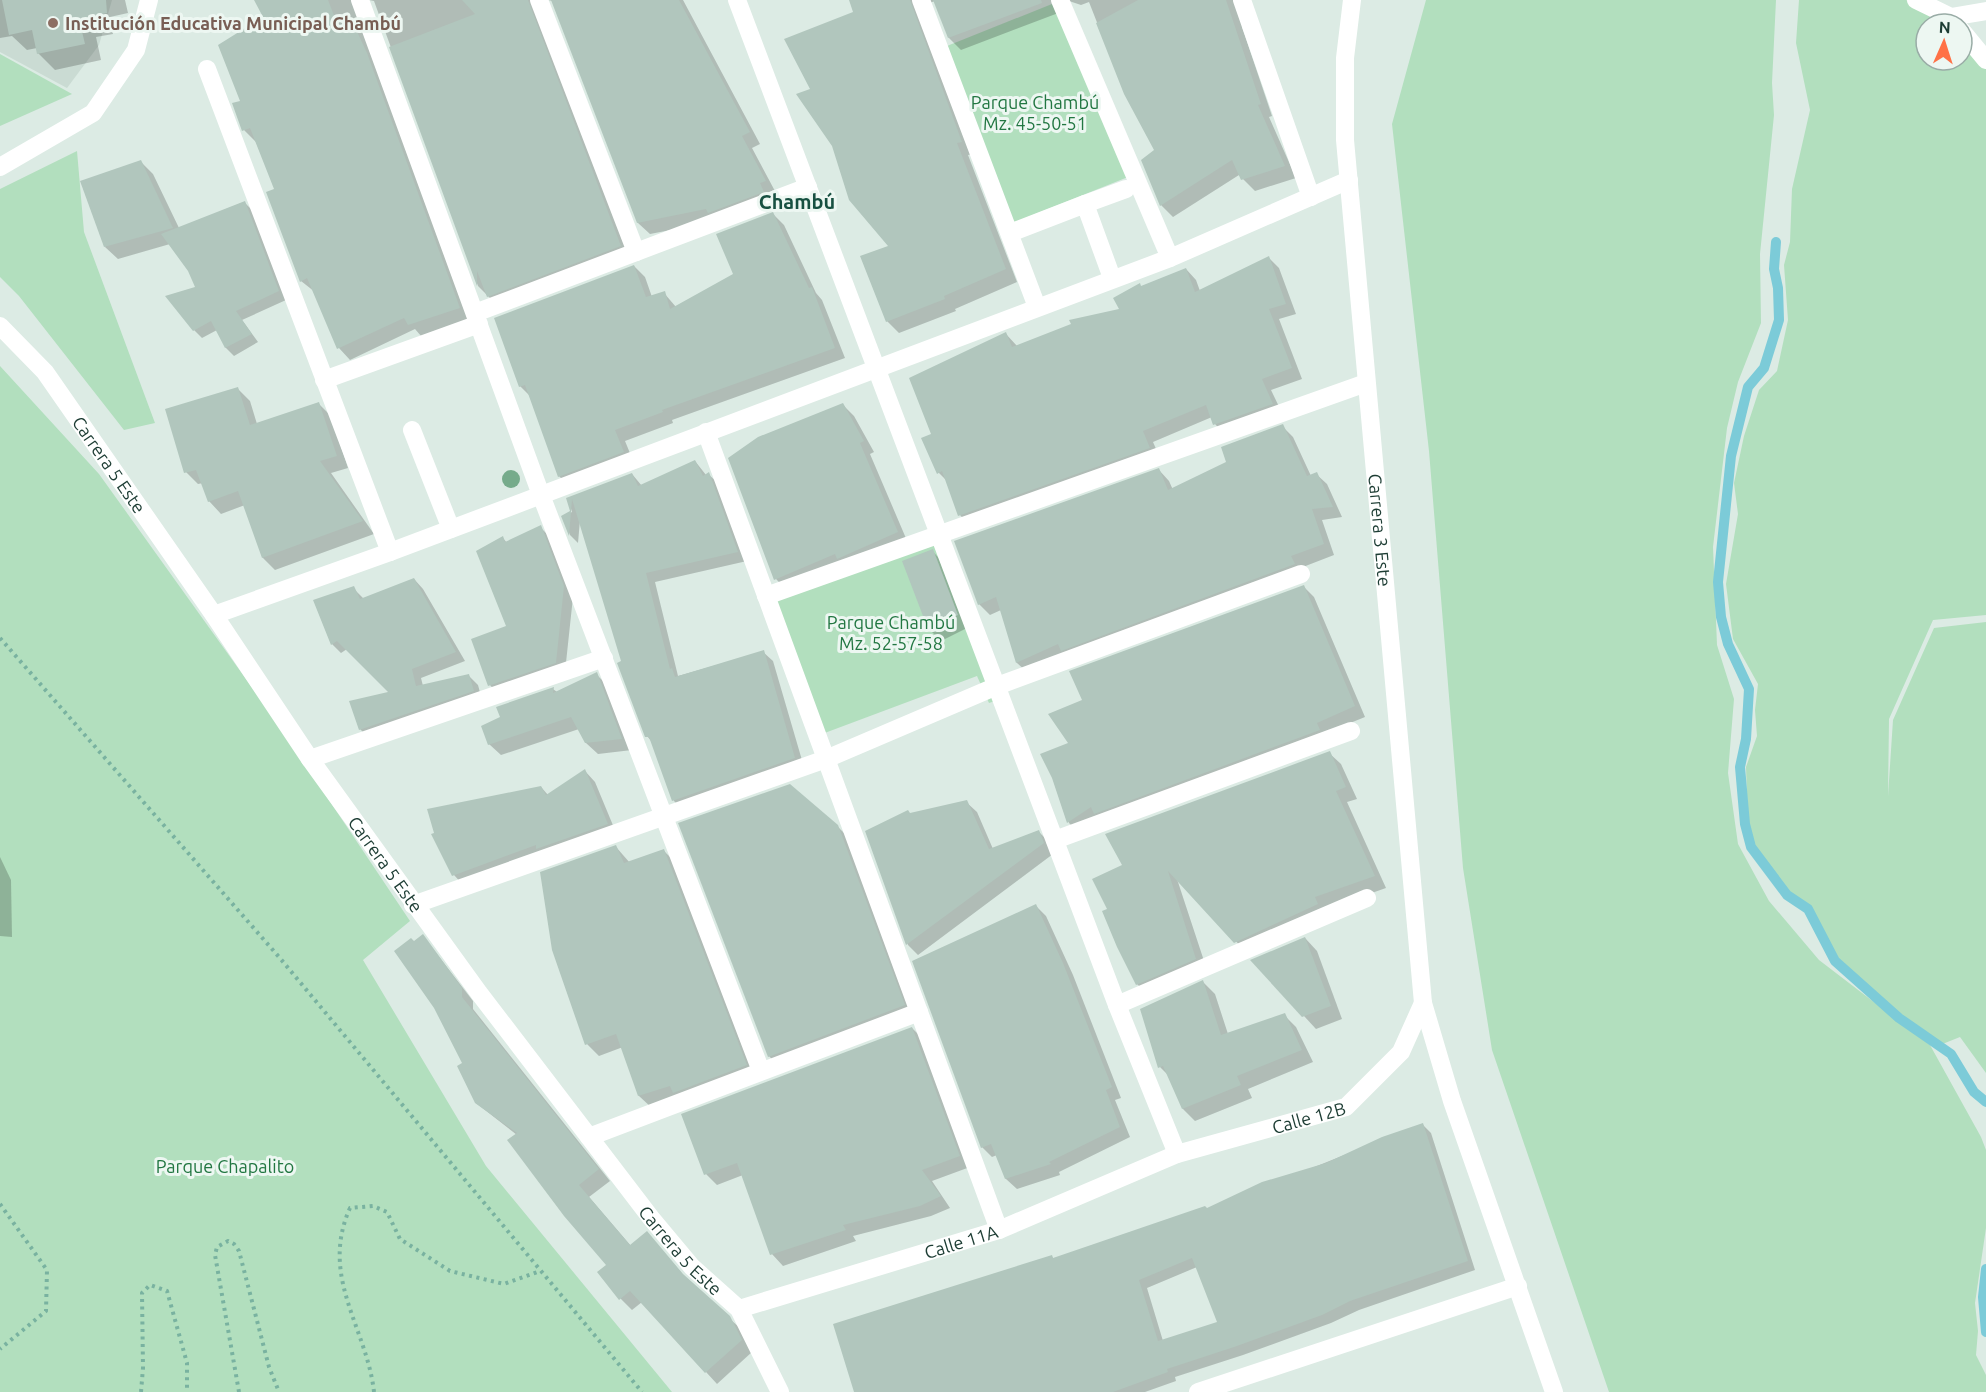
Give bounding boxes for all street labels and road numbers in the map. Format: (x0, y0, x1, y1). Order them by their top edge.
street label: Carrera 5 Este (69, 412, 150, 517)
street label: Carrera 3 Este (1365, 473, 1395, 587)
street label: Carrera 5 Este (345, 812, 427, 916)
street label: Calle 12B (1270, 1098, 1348, 1137)
street label: Carrera 5 Este (635, 1202, 726, 1299)
street label: Calle 11A (922, 1221, 1000, 1262)

